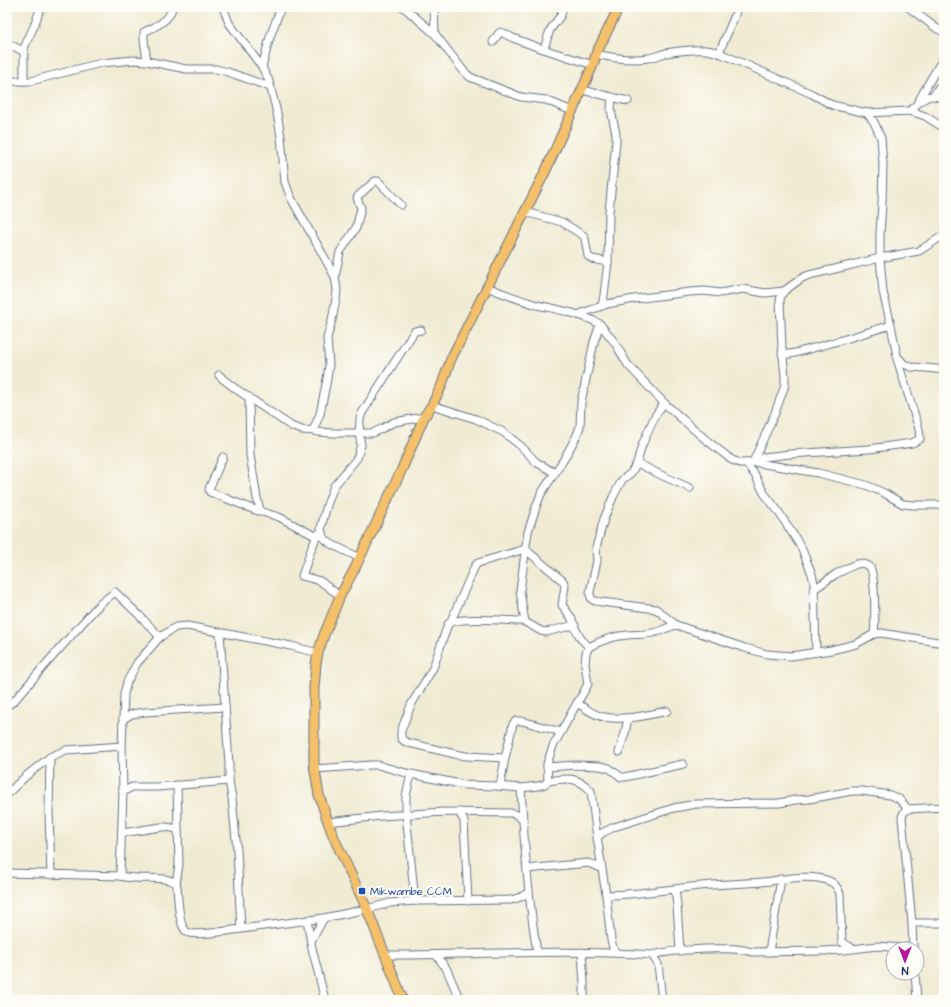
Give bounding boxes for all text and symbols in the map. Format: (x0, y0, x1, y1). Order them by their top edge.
place label: Mikwambe CCM (370, 884, 452, 899)
marker: Mikwambe CCM (357, 886, 367, 896)
north arrow (885, 941, 925, 981)
text: N (901, 963, 908, 978)

